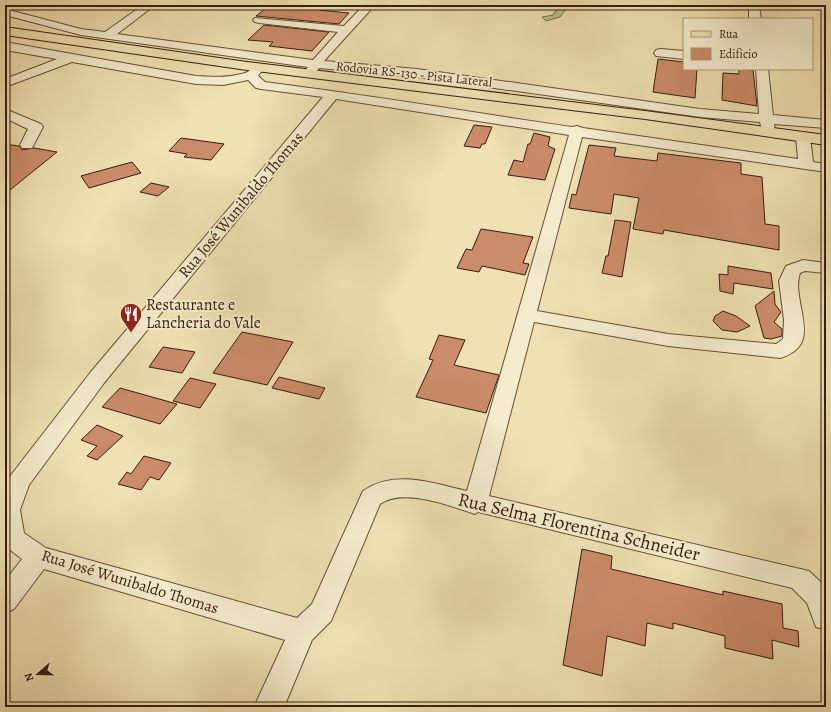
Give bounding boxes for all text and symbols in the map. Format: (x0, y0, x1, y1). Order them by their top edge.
legend (683, 18, 813, 70)
text: Rua (719, 26, 738, 42)
text: Edifício (719, 46, 757, 62)
street label: Rodovia RS-130 - Pista Lateral (335, 57, 493, 91)
street label: Rua José Wunibaldo Thomas (173, 127, 309, 283)
place label: Restaurante e Lancheria do Vale (146, 294, 261, 334)
restaurant icon: Restaurante e Lancheria do Vale (118, 301, 144, 334)
street label: Rua Selma Florentina Schneider (455, 486, 703, 568)
street label: Rua José Wunibaldo Thomas (39, 545, 221, 619)
north arrow (18, 654, 58, 694)
text: N (21, 671, 37, 684)

